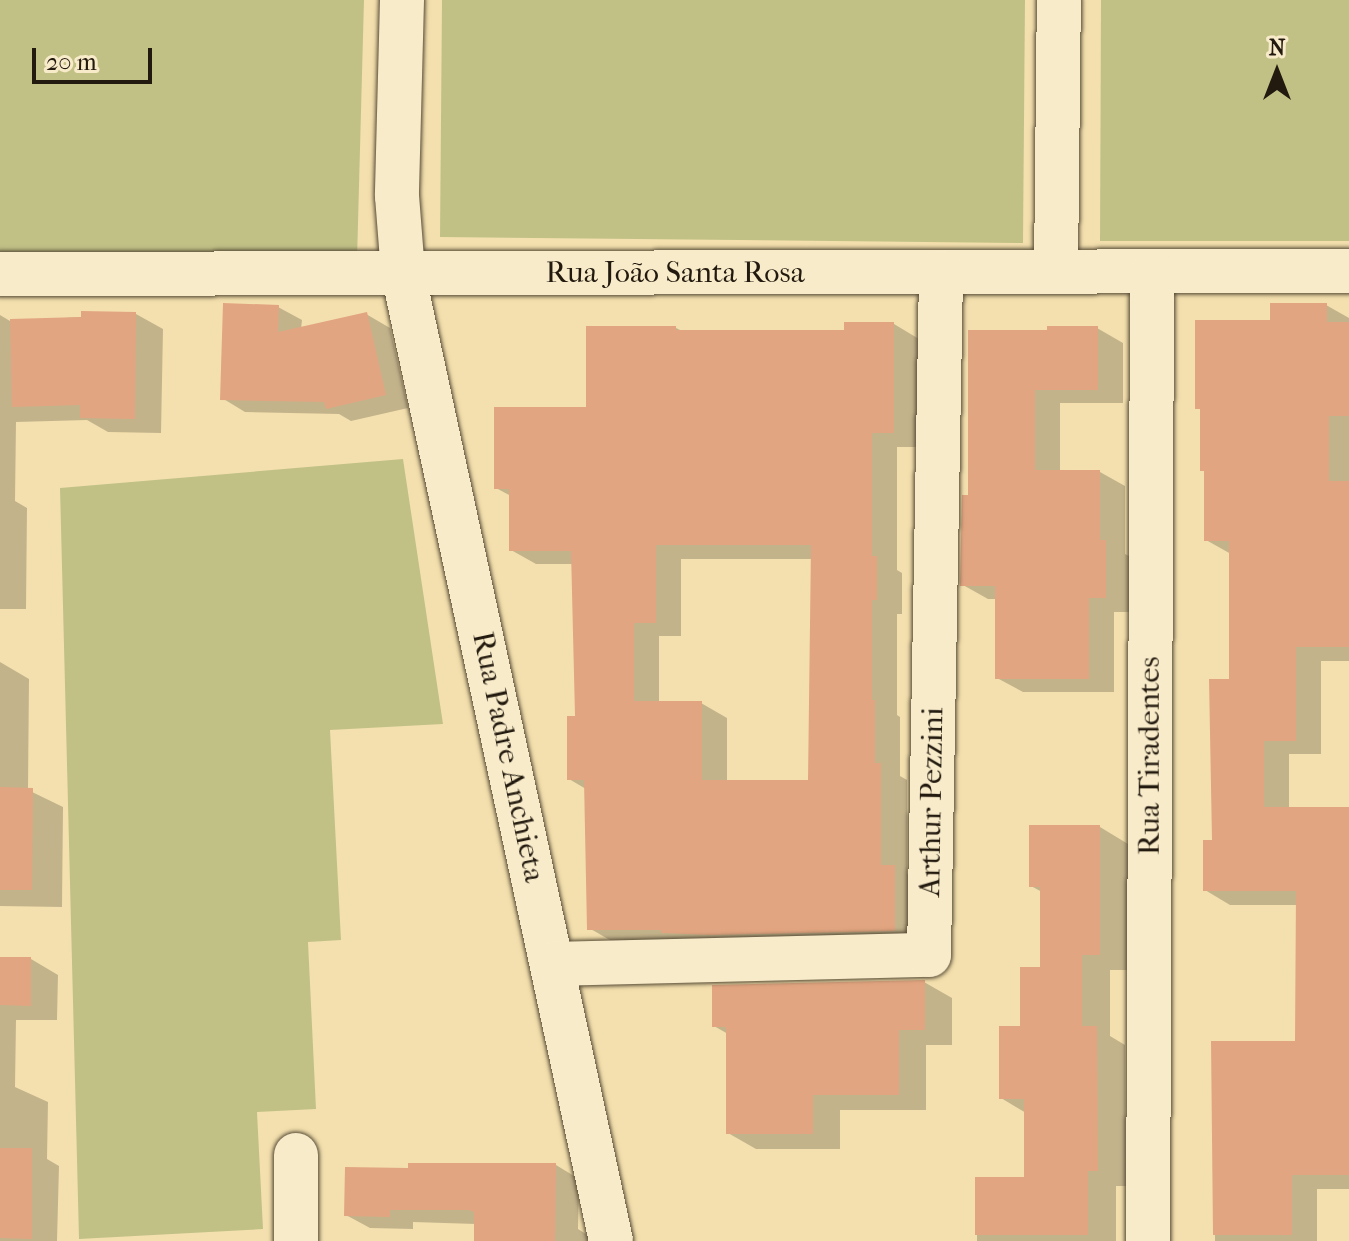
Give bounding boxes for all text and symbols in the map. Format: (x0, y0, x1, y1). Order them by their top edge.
scale bar (36, 32, 156, 82)
north arrow (1237, 32, 1317, 112)
text: N (1269, 35, 1285, 61)
text: 20 m (46, 48, 97, 76)
street label: Rua João Santa Rosa (545, 255, 805, 291)
street label: Rua Padre Anchieta (464, 628, 552, 886)
street label: Rua Tiradentes (1132, 657, 1168, 855)
street label: Arthur Pezzini (912, 707, 952, 897)

